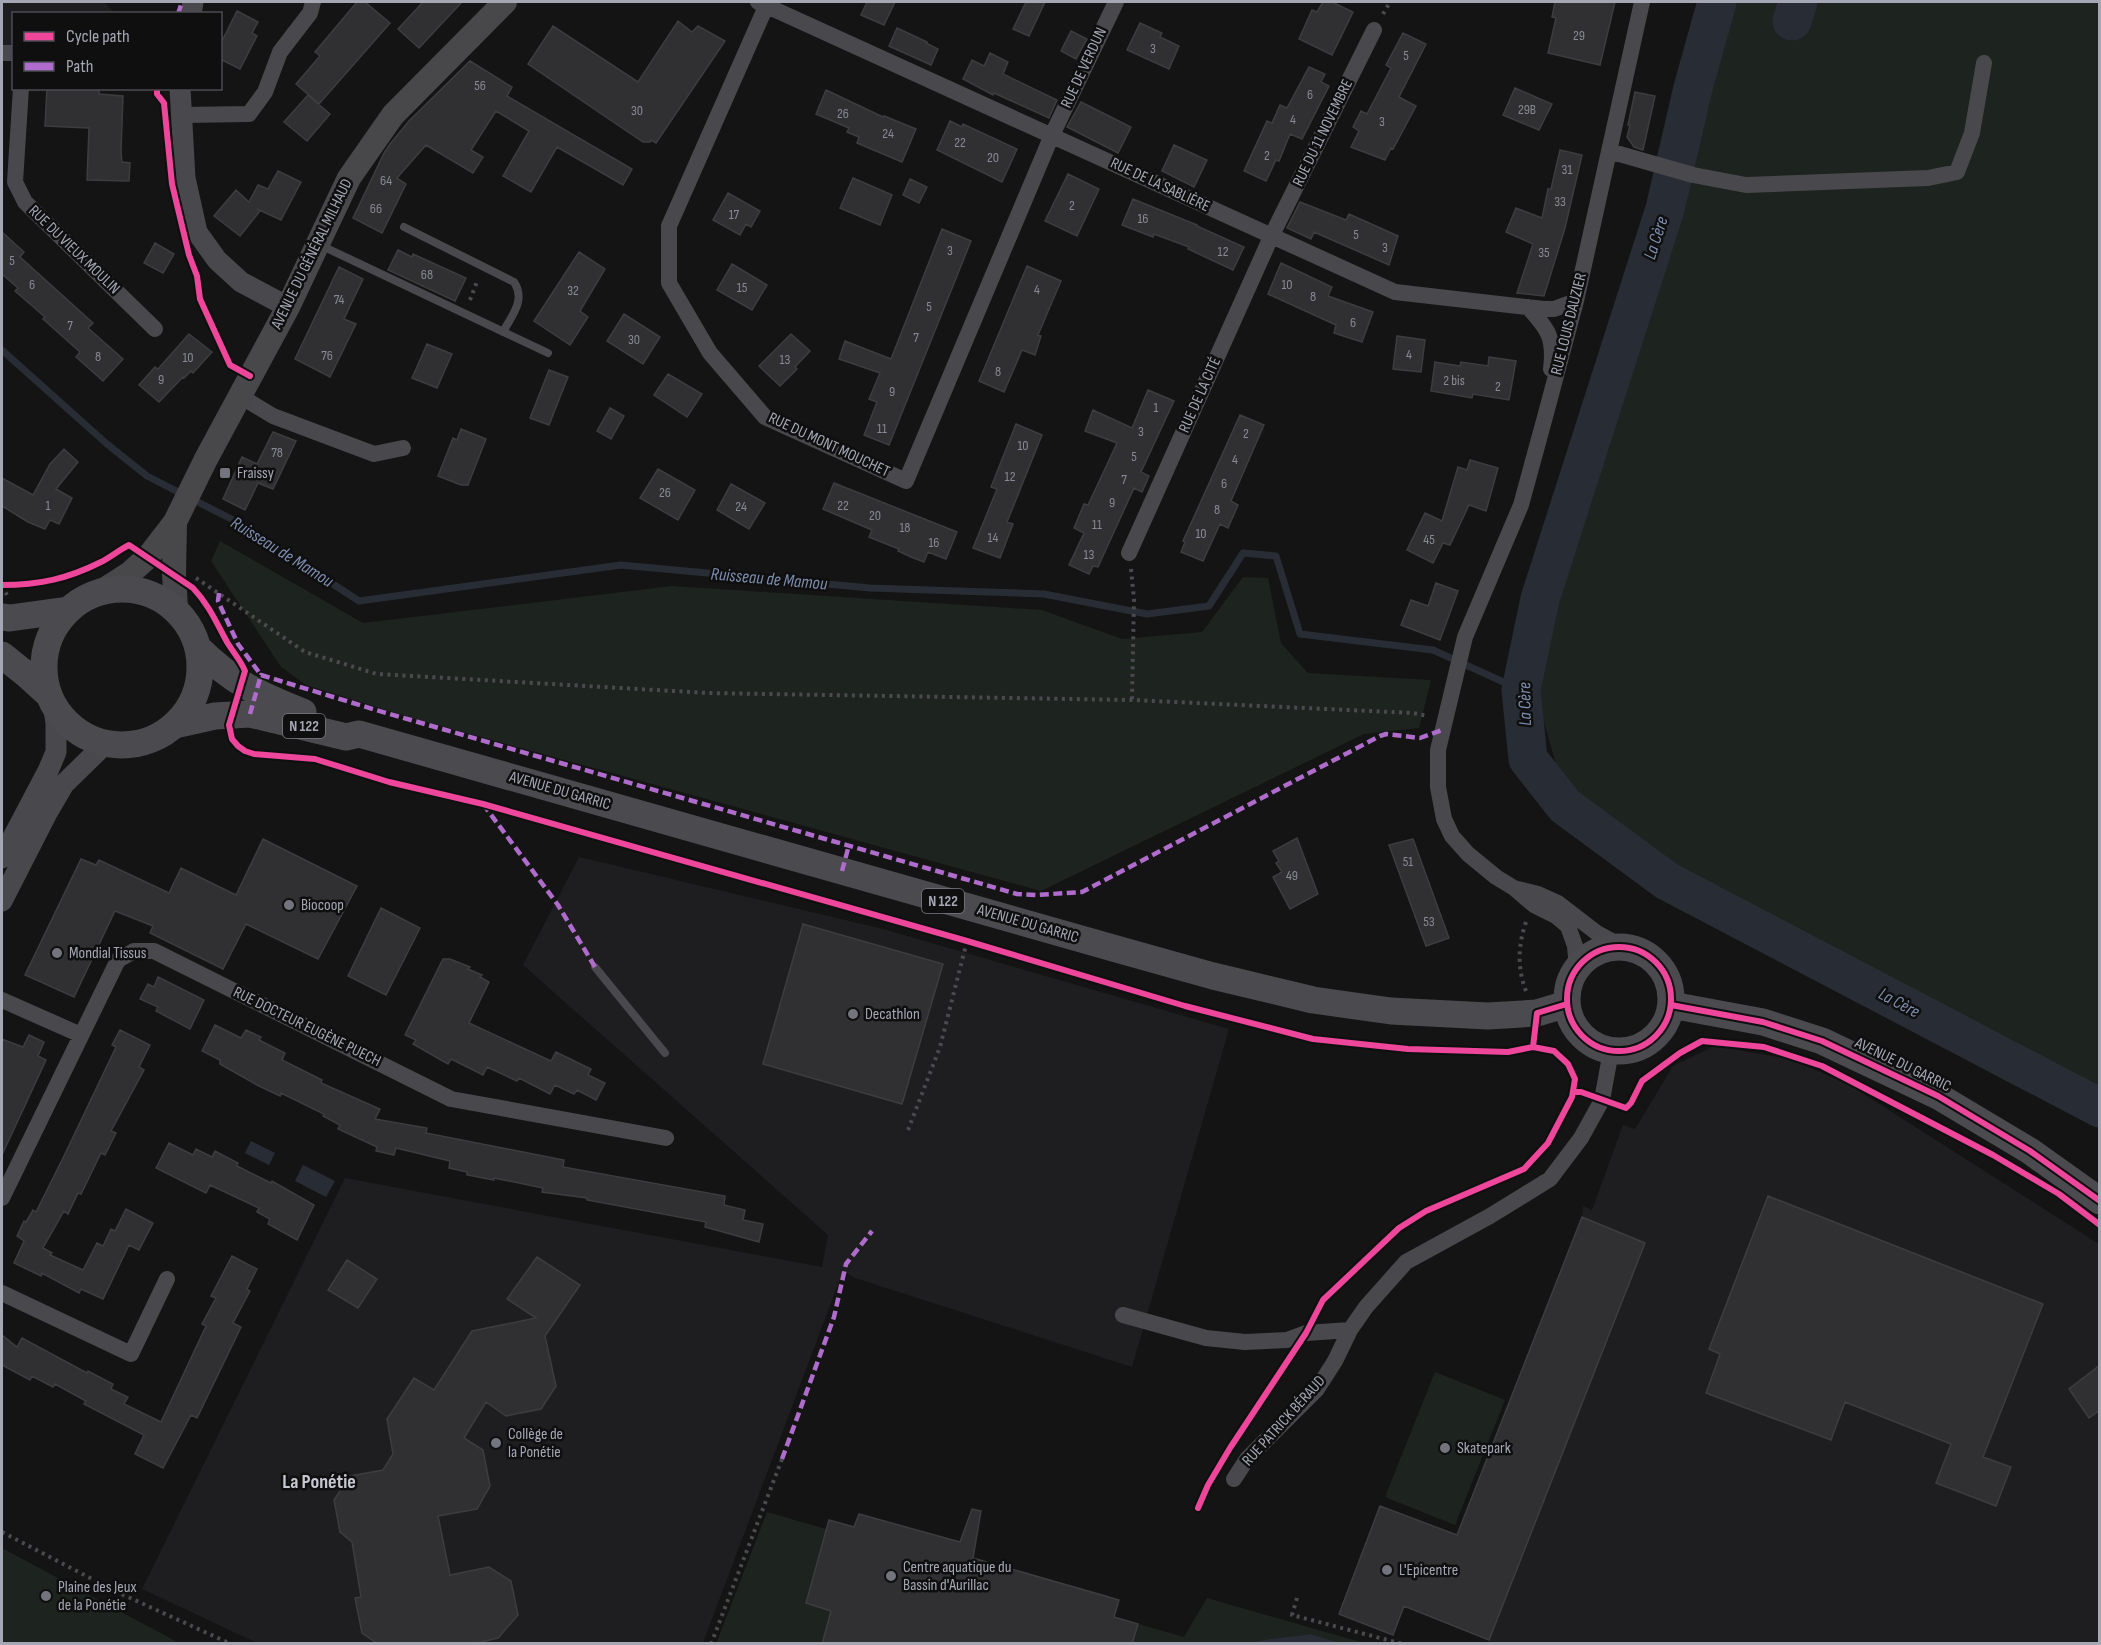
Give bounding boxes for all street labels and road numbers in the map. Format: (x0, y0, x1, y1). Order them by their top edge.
street label: RUE DE VERDUN (1057, 25, 1111, 111)
street label: RUE DU 11 NOVEMBRE (1289, 76, 1357, 190)
street label: RUE DE LA SABLIÈRE (1107, 154, 1213, 216)
street label: AVENUE DU GÉNÉRAL MILHAUD (267, 176, 357, 333)
street label: RUE DU VIEUX MOULIN (24, 202, 124, 298)
street label: RUE LOUIS DAUZIER (1547, 271, 1591, 377)
street label: RUE DE LA CITÉ (1175, 354, 1225, 436)
street label: RUE DU MONT MOUCHET (765, 409, 893, 482)
road number: N 122 (283, 714, 325, 738)
street label: AVENUE DU GARRIC (506, 767, 613, 815)
road number: N 122 (922, 889, 964, 913)
street label: AVENUE DU GARRIC (974, 900, 1081, 948)
street label: RUE DOCTEUR EUGÈNE PUECH (230, 983, 384, 1071)
street label: AVENUE DU GARRIC (1851, 1033, 1954, 1097)
street label: RUE PATRICK BÉRAUD (1238, 1372, 1330, 1470)

